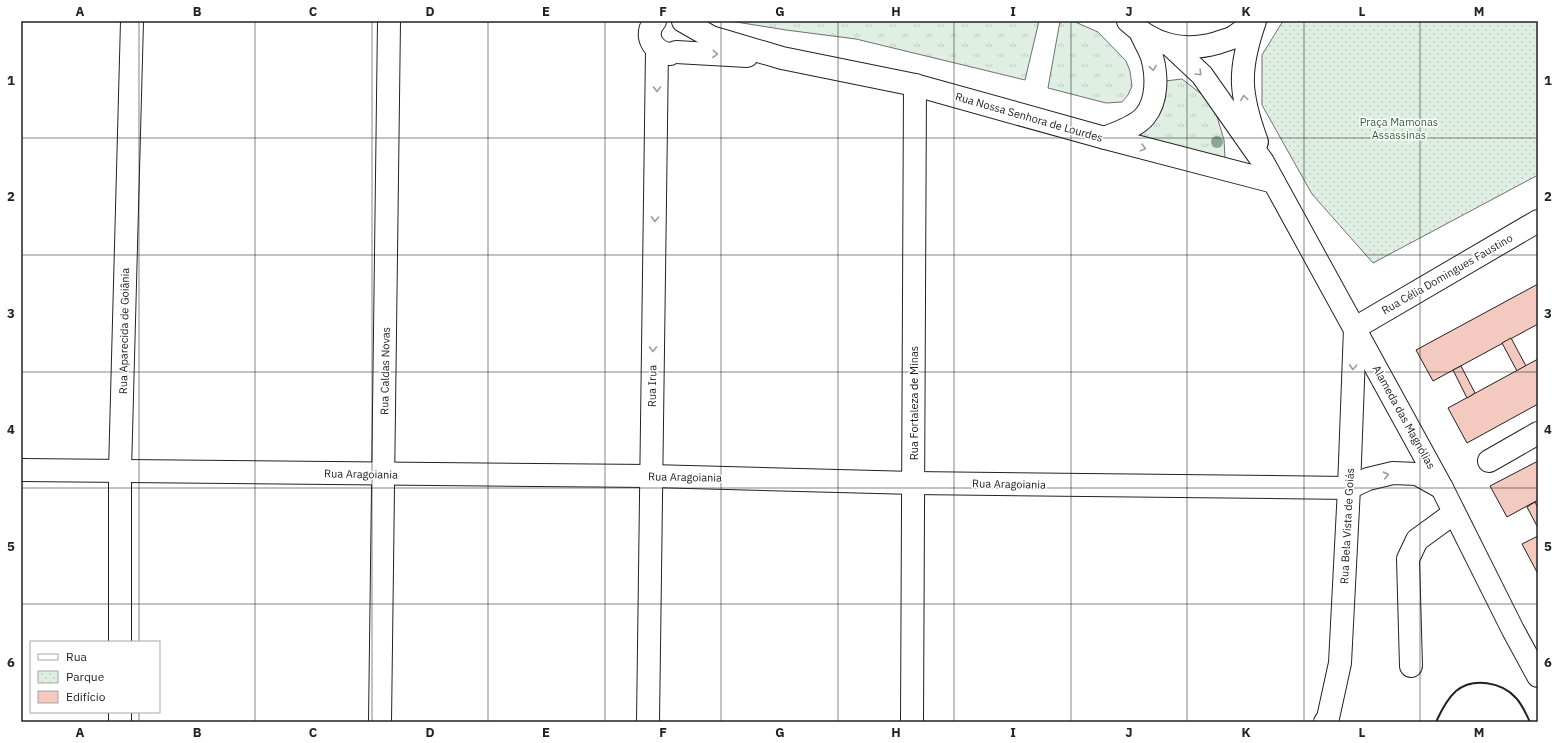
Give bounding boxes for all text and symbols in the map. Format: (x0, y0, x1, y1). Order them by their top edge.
text: A (76, 3, 85, 20)
text: B (193, 3, 202, 20)
text: C (309, 3, 318, 20)
text: D (425, 3, 435, 20)
text: E (542, 3, 550, 20)
text: F (659, 3, 667, 20)
text: G (775, 3, 785, 20)
text: H (891, 3, 901, 20)
text: I (1010, 3, 1016, 20)
text: J (1125, 3, 1133, 20)
text: K (1241, 3, 1251, 20)
text: L (1359, 3, 1366, 20)
text: M (1474, 3, 1484, 20)
one-way arrow (712, 50, 718, 59)
one-way arrow (1148, 65, 1157, 71)
one-way arrow (1194, 68, 1202, 76)
text: 1 (7, 72, 15, 89)
text: 1 (1544, 72, 1552, 89)
one-way arrow (653, 86, 661, 92)
street label: Rua Nossa Senhora de Lourdes (954, 89, 1104, 145)
one-way arrow (1240, 95, 1249, 101)
park label: Praça Mamonas Assassinas (1360, 115, 1438, 142)
one-way arrow (1139, 143, 1146, 152)
text: 2 (7, 188, 15, 205)
text: 2 (1544, 188, 1552, 205)
one-way arrow (650, 216, 659, 222)
street label: Rua Célia Domingues Faustino (1379, 231, 1515, 317)
street label: Rua Aparecida de Goiânia (116, 268, 132, 394)
text: 3 (7, 305, 15, 322)
text: 3 (1544, 305, 1552, 322)
street label: Rua Caldas Novas (377, 327, 393, 415)
one-way arrow (648, 346, 657, 352)
street label: Rua Fortaleza de Minas (907, 346, 921, 460)
street label: Alameda das Magnólias (1370, 363, 1438, 471)
one-way arrow (1349, 364, 1357, 370)
street label: Rua Irua (645, 365, 659, 407)
text: 4 (7, 421, 15, 438)
text: 4 (1544, 421, 1552, 438)
street label: Rua Aragoiania (324, 466, 398, 482)
street label: Rua Bela Vista de Goiás (1337, 468, 1357, 584)
street label: Rua Aragoiania (648, 469, 722, 485)
one-way arrow (1382, 471, 1389, 479)
street label: Rua Aragoiania (972, 476, 1046, 492)
text: 5 (7, 538, 15, 555)
text: 5 (1544, 538, 1552, 555)
legend (30, 641, 160, 713)
text: Rua (66, 649, 87, 664)
text: 6 (7, 654, 15, 671)
text: 6 (1544, 654, 1552, 671)
text: Parque (66, 669, 105, 684)
text: Edifício (66, 689, 106, 704)
text: A (76, 724, 85, 741)
text: B (193, 724, 202, 741)
text: C (309, 724, 318, 741)
text: D (425, 724, 435, 741)
text: E (542, 724, 550, 741)
text: F (659, 724, 667, 741)
text: G (775, 724, 785, 741)
text: H (891, 724, 901, 741)
text: I (1010, 724, 1016, 741)
text: J (1125, 724, 1133, 741)
text: K (1241, 724, 1251, 741)
text: L (1359, 724, 1366, 741)
text: M (1474, 724, 1484, 741)

